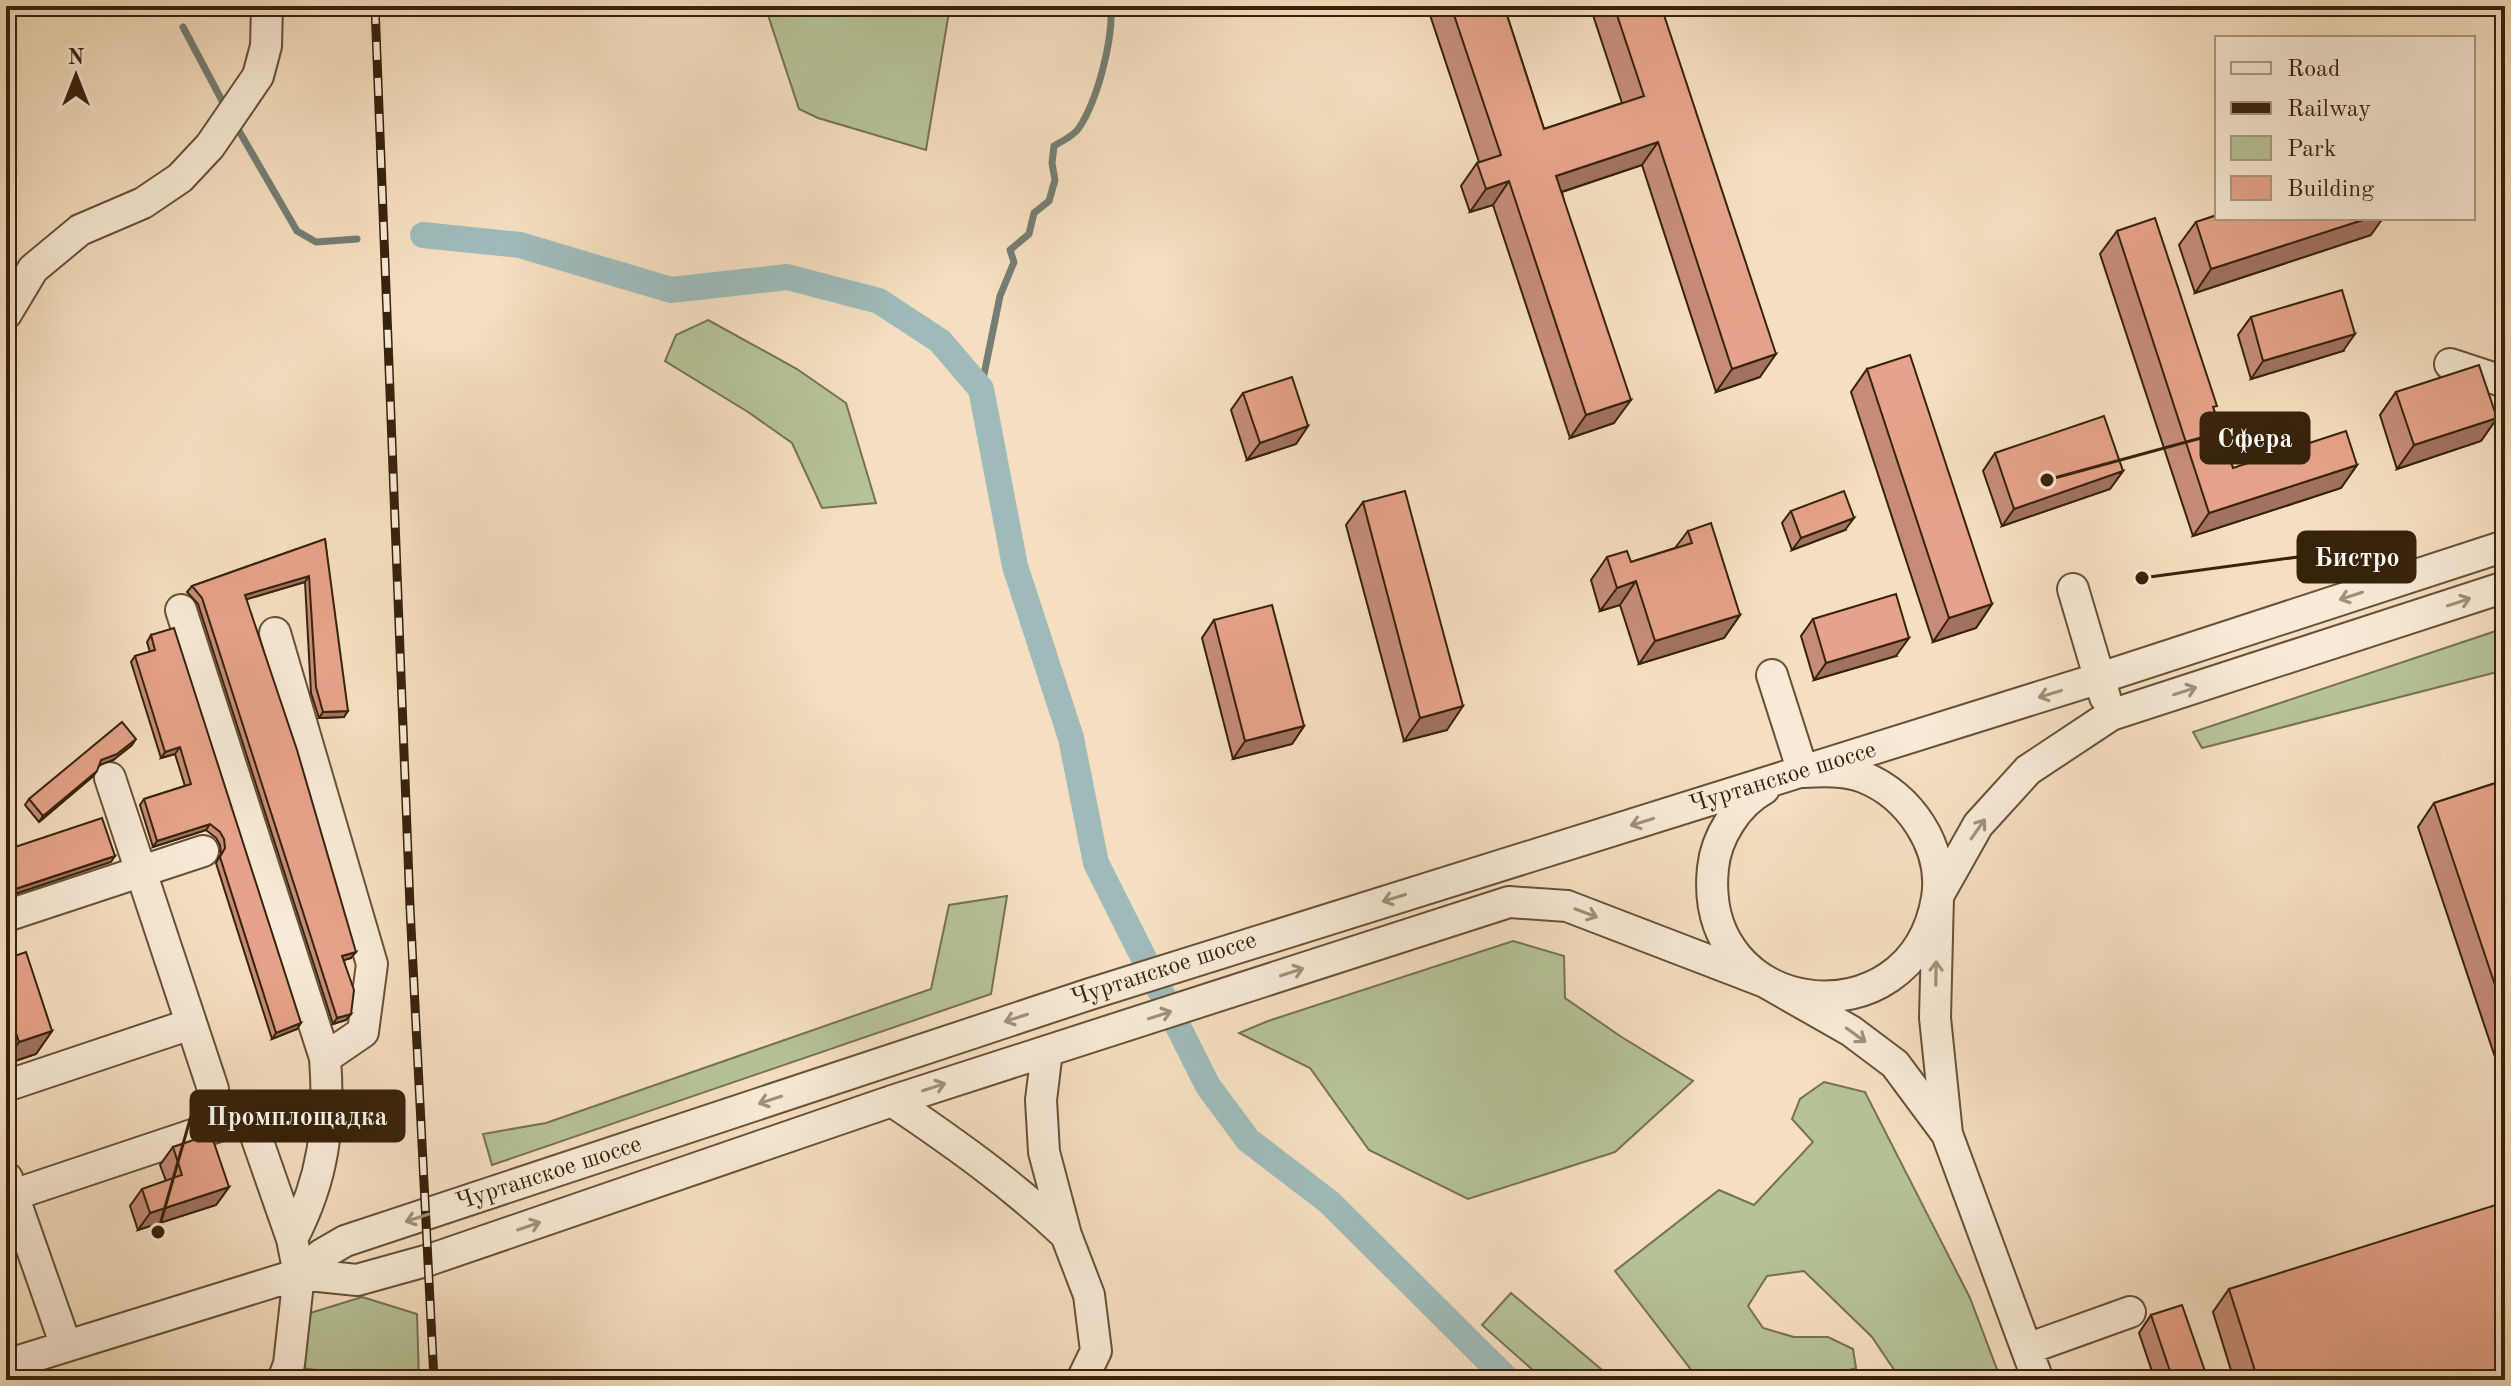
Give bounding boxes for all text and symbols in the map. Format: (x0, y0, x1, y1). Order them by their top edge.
north arrow (36, 36, 116, 116)
legend (2215, 36, 2475, 220)
text: N (68, 47, 85, 69)
text: Road (2287, 58, 2340, 82)
text: Railway (2287, 98, 2371, 122)
text: Park (2287, 138, 2336, 162)
text: Building (2287, 178, 2374, 202)
callout: Сфера (2201, 413, 2309, 463)
text: Сфера (2217, 427, 2293, 454)
callout: Бистро (2298, 532, 2415, 582)
text: Бистро (2314, 546, 2400, 572)
one-way arrow (2339, 590, 2364, 605)
one-way arrow (2446, 594, 2471, 609)
one-way arrow (2172, 682, 2197, 697)
one-way arrow (2038, 687, 2064, 702)
street label: Чуртанское шоссе (1687, 738, 1879, 818)
one-way arrow (1630, 815, 1655, 830)
one-way arrow (1969, 818, 1986, 840)
one-way arrow (1381, 892, 1406, 907)
one-way arrow (1573, 907, 1598, 921)
street label: Чуртанское шоссе (1068, 929, 1260, 1011)
one-way arrow (1928, 960, 1943, 987)
one-way arrow (1278, 964, 1304, 979)
one-way arrow (1147, 1006, 1172, 1021)
one-way arrow (1004, 1012, 1029, 1027)
one-way arrow (1845, 1027, 1866, 1044)
one-way arrow (922, 1079, 947, 1094)
callout: Промплощадка (191, 1091, 404, 1141)
one-way arrow (757, 1094, 782, 1109)
text: Промплощадка (206, 1105, 388, 1131)
street label: Чуртанское шоссе (453, 1133, 645, 1215)
one-way arrow (404, 1211, 429, 1226)
one-way arrow (516, 1217, 541, 1232)

